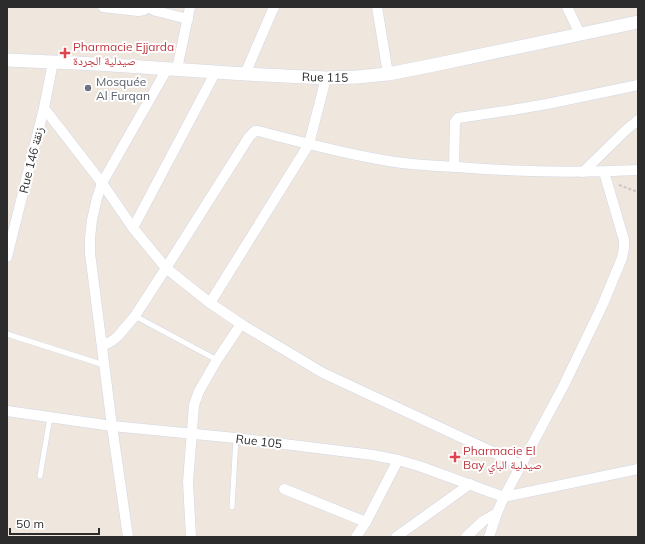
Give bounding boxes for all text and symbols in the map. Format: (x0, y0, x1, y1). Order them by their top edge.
place label: Pharmacie Ejjarda صيدلية الجردة (73, 39, 174, 68)
marker: Pharmacie Ejjarda صيدلية الجردة (60, 48, 70, 58)
street label: Rue 115 (302, 69, 348, 85)
place label: Mosquée Al Furqan (96, 74, 150, 103)
marker: Mosquée Al Furqan (83, 83, 93, 93)
street label: Rue 146 زنقة (16, 125, 47, 195)
street label: Rue 105 (235, 431, 283, 451)
place label: Pharmacie El Bay صيدلية الباي (463, 443, 542, 475)
marker: Pharmacie El Bay صيدلية الباي (450, 452, 460, 462)
scale bar (10, 510, 99, 536)
text: 50 m (16, 516, 44, 531)

